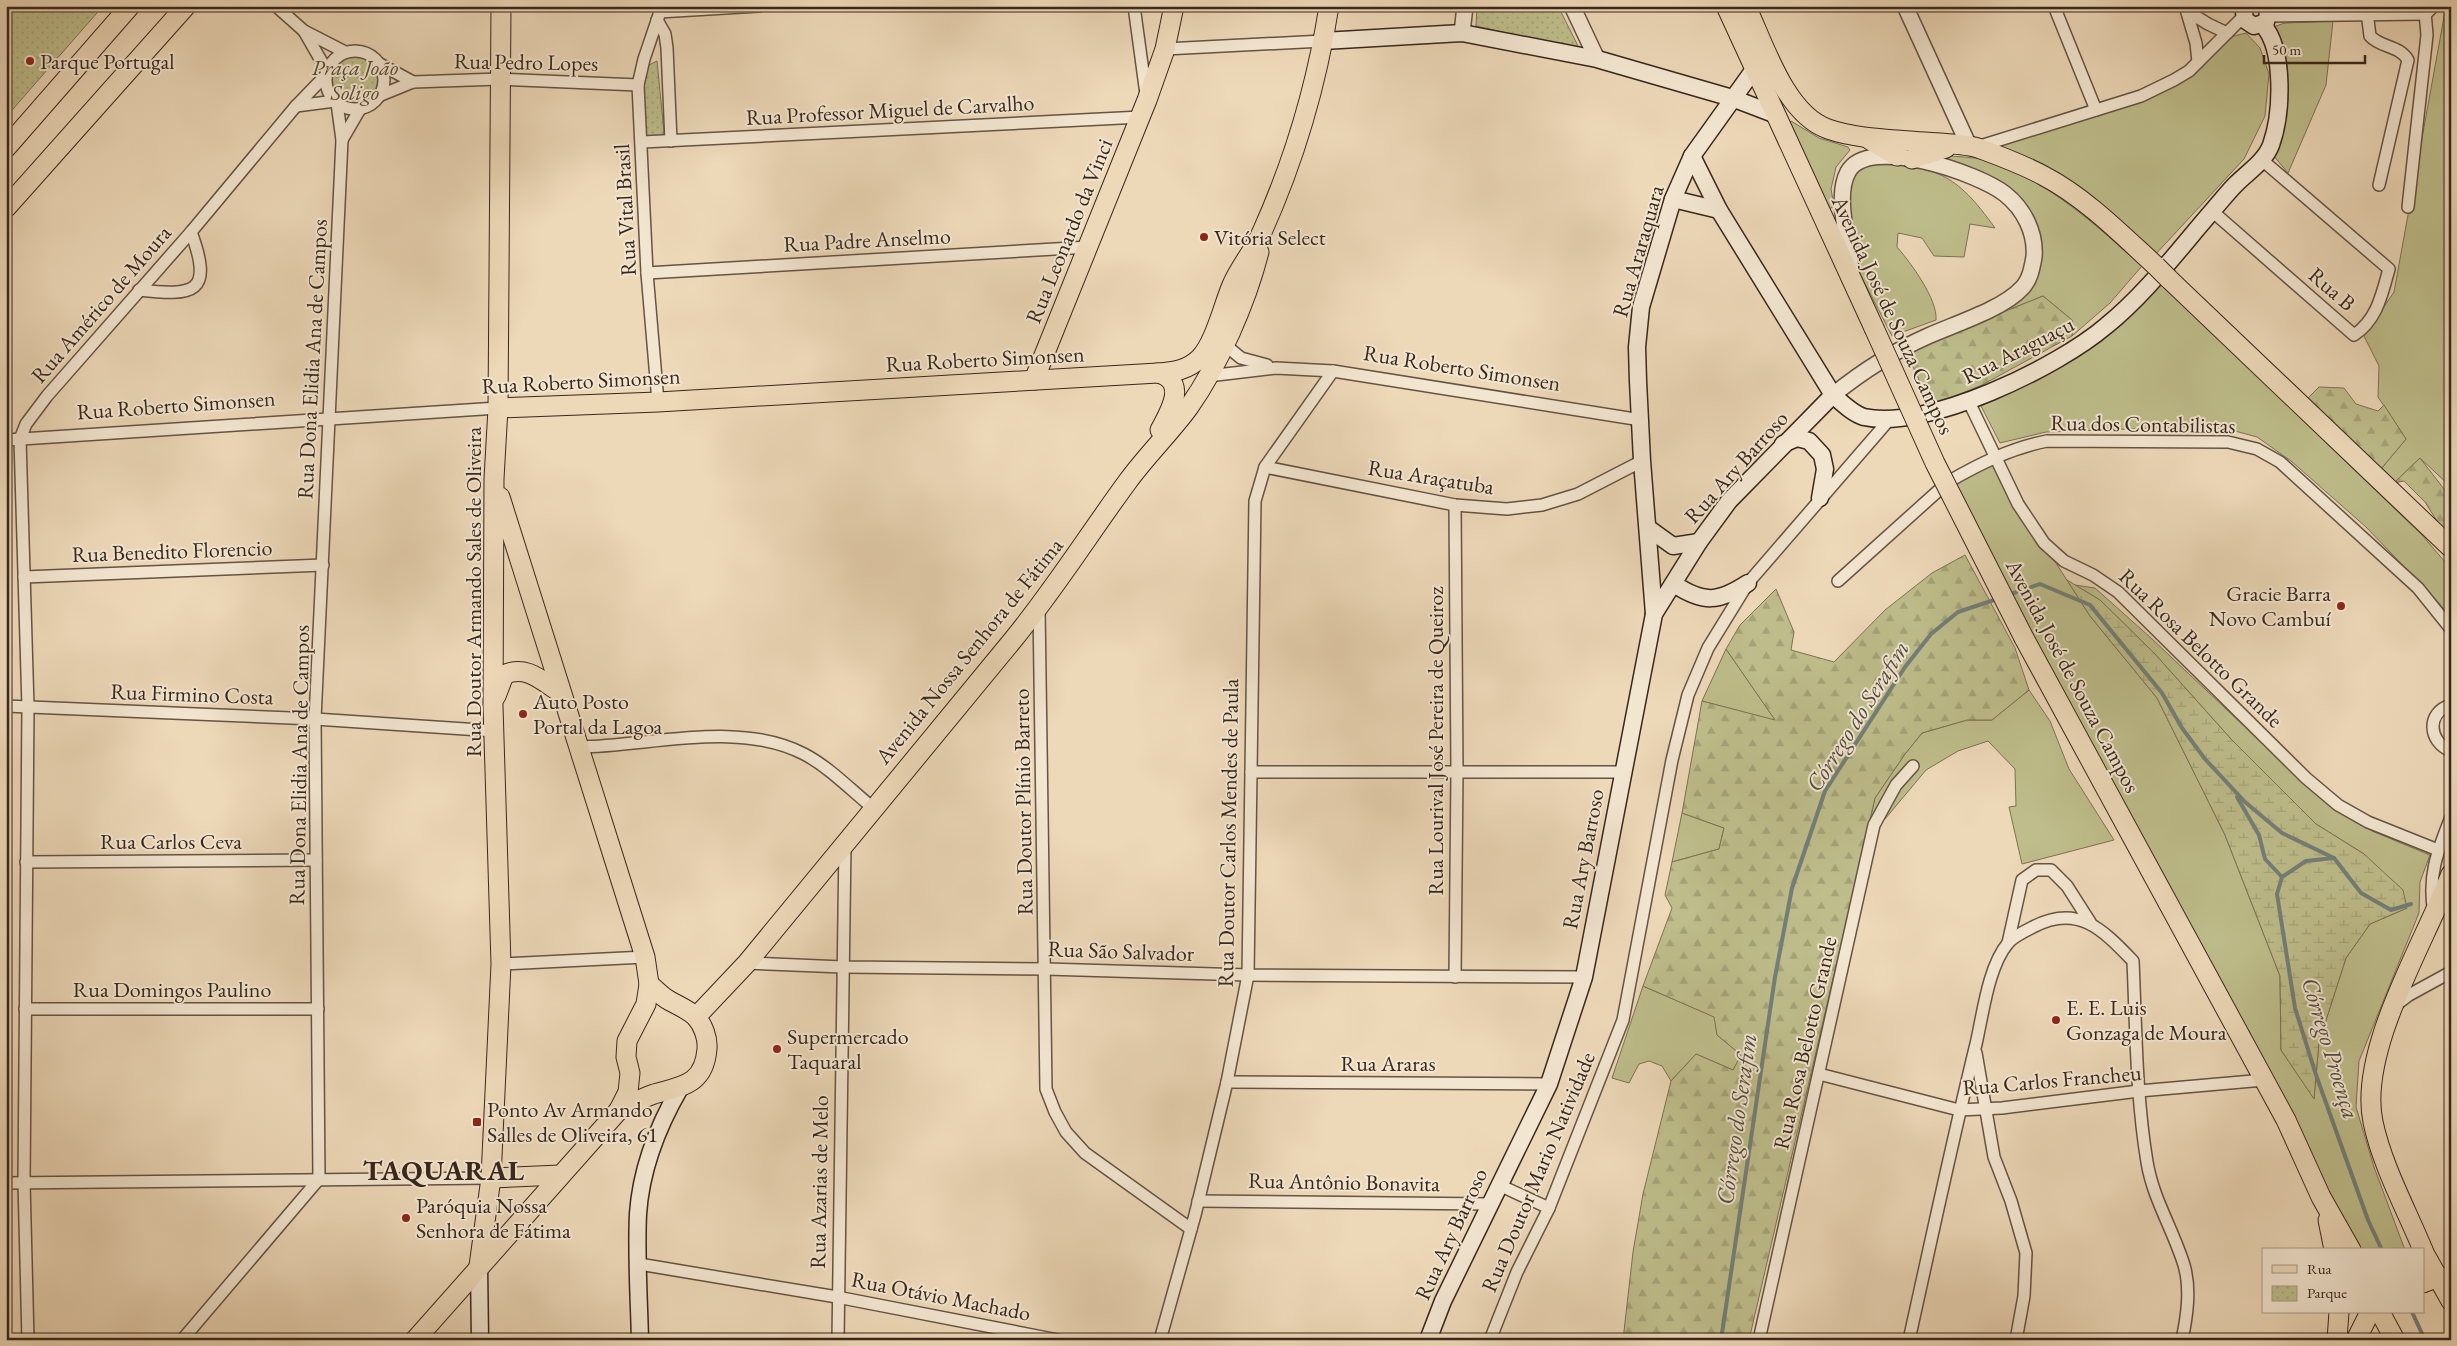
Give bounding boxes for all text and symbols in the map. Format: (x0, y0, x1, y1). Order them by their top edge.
scale bar (2264, 32, 2366, 64)
text: 50 m (2272, 40, 2301, 59)
street label: Rua Pedro Lopes (454, 46, 598, 78)
place label: Parque Portugal (40, 47, 175, 76)
park label: Praça João Soligo (312, 53, 398, 107)
marker: Parque Portugal (24, 55, 36, 67)
street label: Rua Professor Miguel de Carvalho (745, 88, 1035, 132)
street label: Rua Leonardo da Vinci (1019, 134, 1119, 328)
street label: Rua Vital Brasil (607, 143, 643, 277)
street label: Rua Araraquara (1605, 181, 1671, 320)
street label: Avenida José de Souza Campos (1824, 190, 1961, 439)
street label: Rua Dona Elidia Ana de Campos (290, 218, 334, 500)
street label: Rua Américo de Moura (24, 219, 178, 389)
street label: Rua Padre Anselmo (783, 221, 952, 259)
place label: Vitória Select (1214, 223, 1326, 252)
marker: Vitória Select (1198, 231, 1210, 243)
street label: Rua B (2302, 261, 2362, 318)
street label: Rua Araguaçu (1957, 309, 2079, 391)
street label: Rua Roberto Simonsen (1361, 338, 1563, 398)
street label: Rua Roberto Simonsen (885, 339, 1086, 379)
street label: Rua Roberto Simonsen (481, 361, 682, 401)
street label: Rua Roberto Simonsen (76, 384, 277, 426)
street label: Rua Ary Barroso (1678, 404, 1794, 530)
street label: Rua dos Contabilistas (2050, 408, 2236, 440)
street label: Rua Doutor Armando Sales de Oliveira (459, 426, 488, 757)
street label: Rua Araçatuba (1366, 453, 1496, 501)
street label: Avenida Nossa Senhora de Fátima (868, 532, 1070, 771)
street label: Rua Benedito Florencio (71, 533, 273, 569)
street label: Avenida José de Souza Campos (1999, 553, 2147, 798)
street label: Rua Rosa Belotto Grande (2113, 562, 2290, 734)
place label: Gracie Barra Novo Cambuí (2209, 579, 2332, 633)
street label: Rua Lourival José Pereira de Queiroz (1421, 586, 1450, 895)
marker: Gracie Barra Novo Cambuí (2335, 600, 2347, 612)
street label: Rua Dona Elidia Ana de Campos (282, 624, 316, 906)
water label: Córrego do Serafim (1798, 635, 1916, 797)
street label: Rua Firmino Costa (110, 677, 274, 711)
street label: Rua Doutor Carlos Mendes de Paula (1211, 678, 1245, 988)
place label: Auto Posto Portal da Lagoa (532, 687, 663, 741)
street label: Rua Doutor Plínio Barreto (1007, 688, 1039, 916)
marker: Auto Posto Portal da Lagoa (517, 708, 529, 720)
street label: Rua Ary Barroso (1555, 786, 1611, 932)
street label: Rua Carlos Ceva (100, 827, 242, 856)
street label: Rua Rosa Belotto Grande (1766, 933, 1844, 1152)
street label: Rua São Salvador (1047, 934, 1195, 968)
water label: Córrego Proença (2295, 973, 2367, 1123)
street label: Rua Domingos Paulino (73, 975, 271, 1004)
place label: E. E. Luis Gonzaga de Moura (2066, 993, 2227, 1047)
marker: E. E. Luis Gonzaga de Moura (2050, 1014, 2062, 1026)
place label: Supermercado Taquaral (787, 1022, 909, 1076)
water label: Córrego do Serafim (1709, 1032, 1763, 1206)
marker: Supermercado Taquaral (771, 1043, 783, 1055)
street label: Rua Doutor Mario Natividade (1474, 1047, 1602, 1297)
street label: Rua Araras (1340, 1049, 1436, 1078)
street label: Rua Carlos Francheu (1961, 1058, 2143, 1102)
place label: Ponto Av Armando Salles de Oliveira, 61 (487, 1095, 658, 1149)
street label: Rua Azarias de Melo (803, 1095, 835, 1269)
marker: Ponto Av Armando Salles de Oliveira, 61 (471, 1116, 483, 1128)
district label: TAQUARAL (363, 1152, 525, 1188)
street label: Rua Ary Barroso (1408, 1163, 1494, 1305)
street label: Rua Antônio Bonavita (1248, 1166, 1440, 1198)
place label: Paróquia Nossa Senhora de Fátima (416, 1191, 571, 1245)
marker: Paróquia Nossa Senhora de Fátima (400, 1212, 412, 1224)
legend (2262, 1248, 2424, 1314)
text: Rua (2307, 1259, 2332, 1278)
street label: Rua Otávio Machado (849, 1264, 1033, 1328)
text: Parque (2307, 1283, 2347, 1302)

